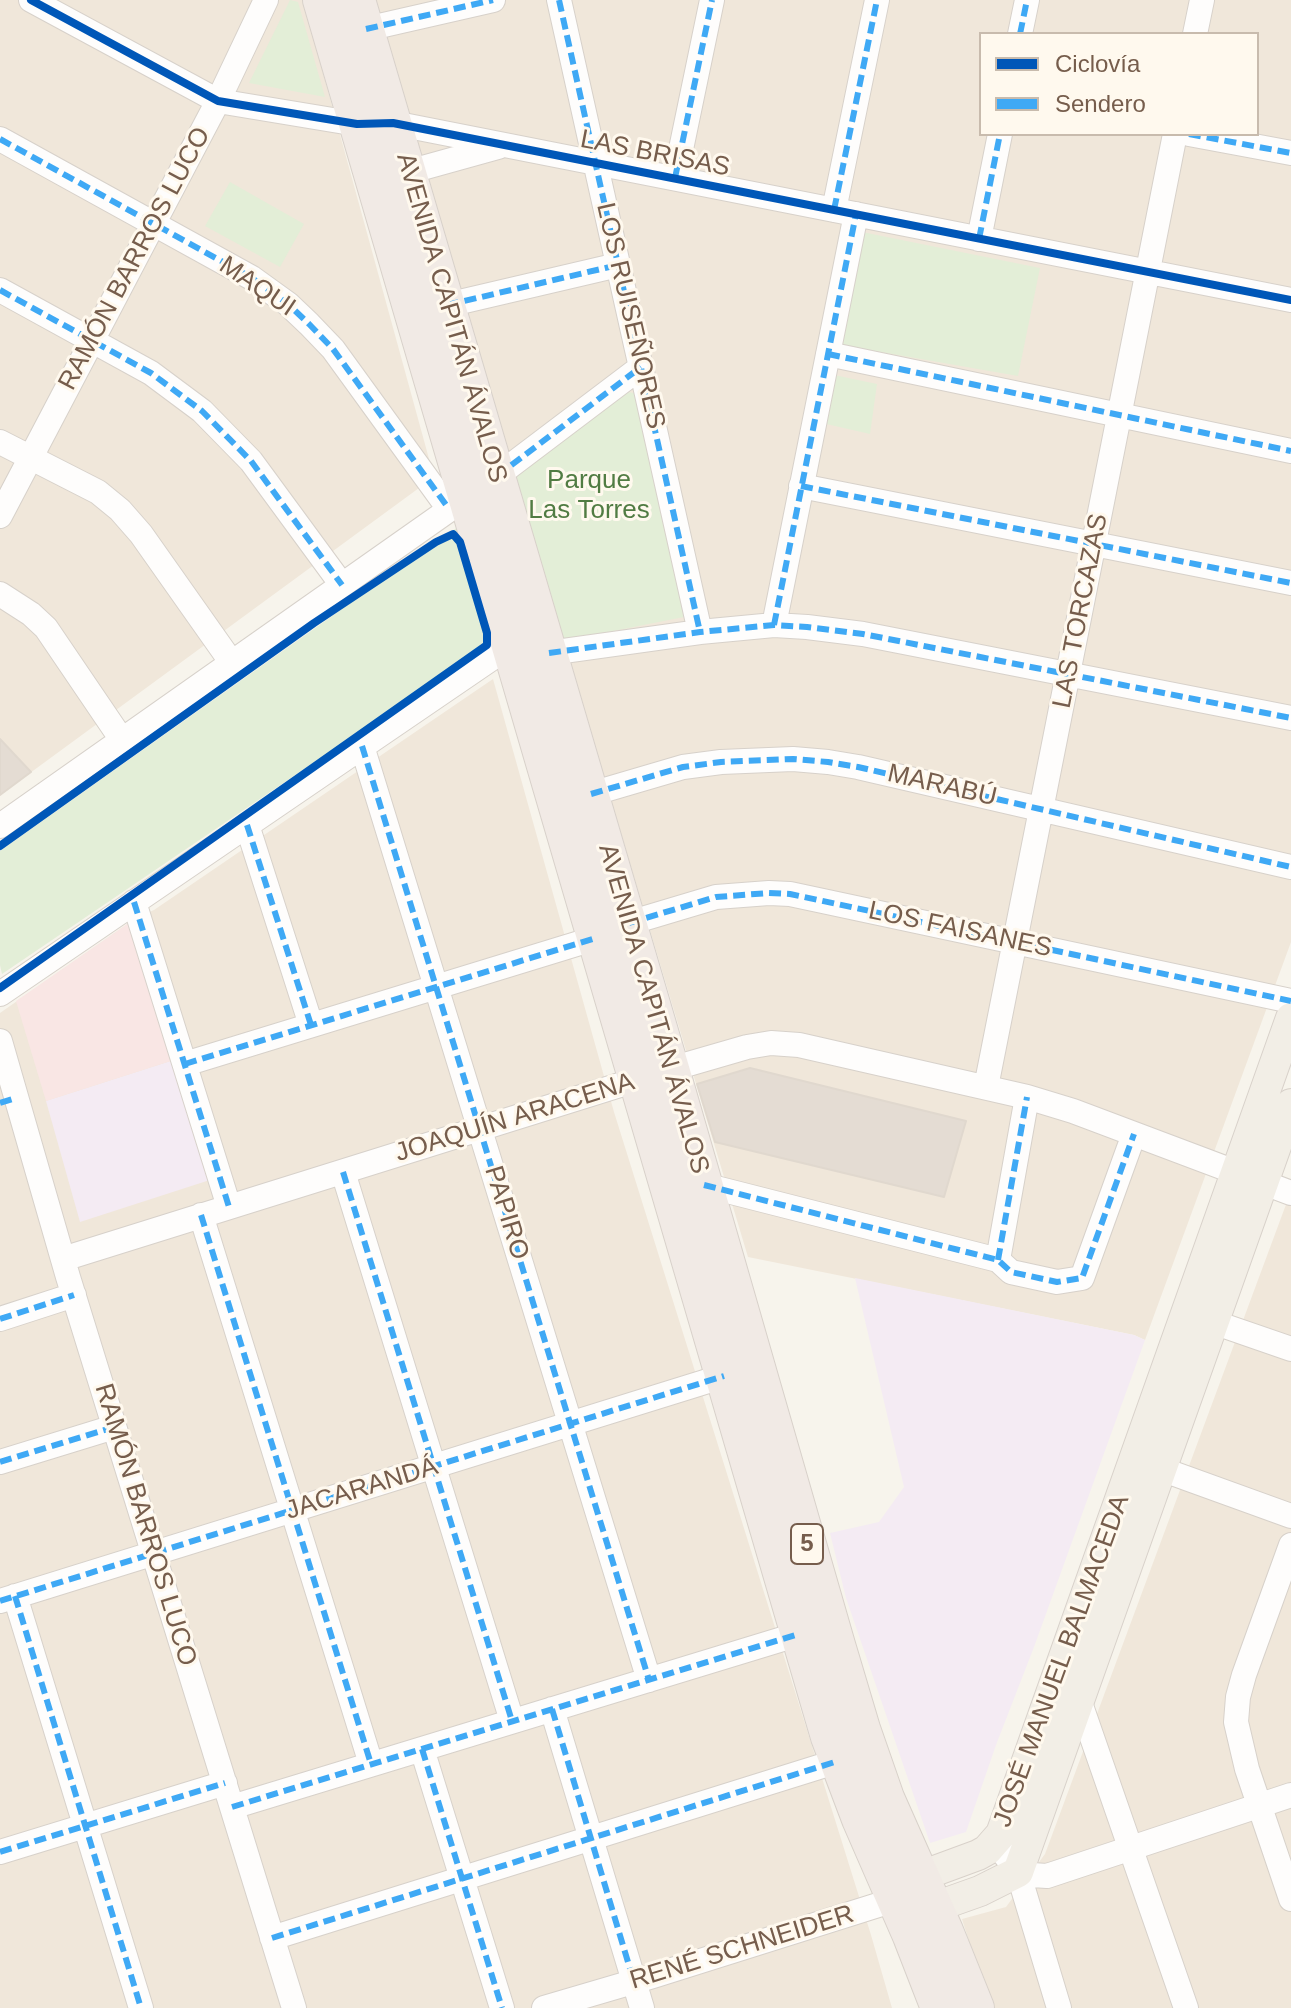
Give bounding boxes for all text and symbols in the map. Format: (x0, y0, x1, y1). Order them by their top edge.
legend (979, 32, 1259, 136)
text: Ciclovía (1055, 50, 1140, 77)
text: Sendero (1055, 90, 1146, 117)
street label: RAMÓN BARROS LUCO (52, 122, 218, 396)
street label: LAS BRISAS (578, 124, 732, 184)
street label: AVENIDA CAPITÁN ÁVALOS (389, 150, 513, 486)
street label: LOS RUISEÑORES (589, 200, 671, 432)
street label: MAQUI (213, 250, 301, 324)
park label: Parque Las Torres (528, 465, 650, 526)
street label: LAS TORCAZAS (1047, 511, 1115, 711)
street label: MARABÚ (884, 758, 1000, 814)
street label: AVENIDA CAPITÁN ÁVALOS (591, 841, 715, 1177)
street label: LOS FAISANES (866, 895, 1054, 965)
street label: JOAQUÍN ARACENA (392, 1067, 638, 1169)
street label: PAPIRO (477, 1162, 535, 1264)
street label: RAMÓN BARROS LUCO (87, 1380, 203, 1670)
street label: JACARANDÁ (282, 1451, 442, 1527)
street label: JOSÉ MANUEL BALMACEDA (987, 1491, 1137, 1831)
road number: 5 (791, 1524, 823, 1564)
street label: RENÉ SCHNEIDER (626, 1899, 858, 1997)

